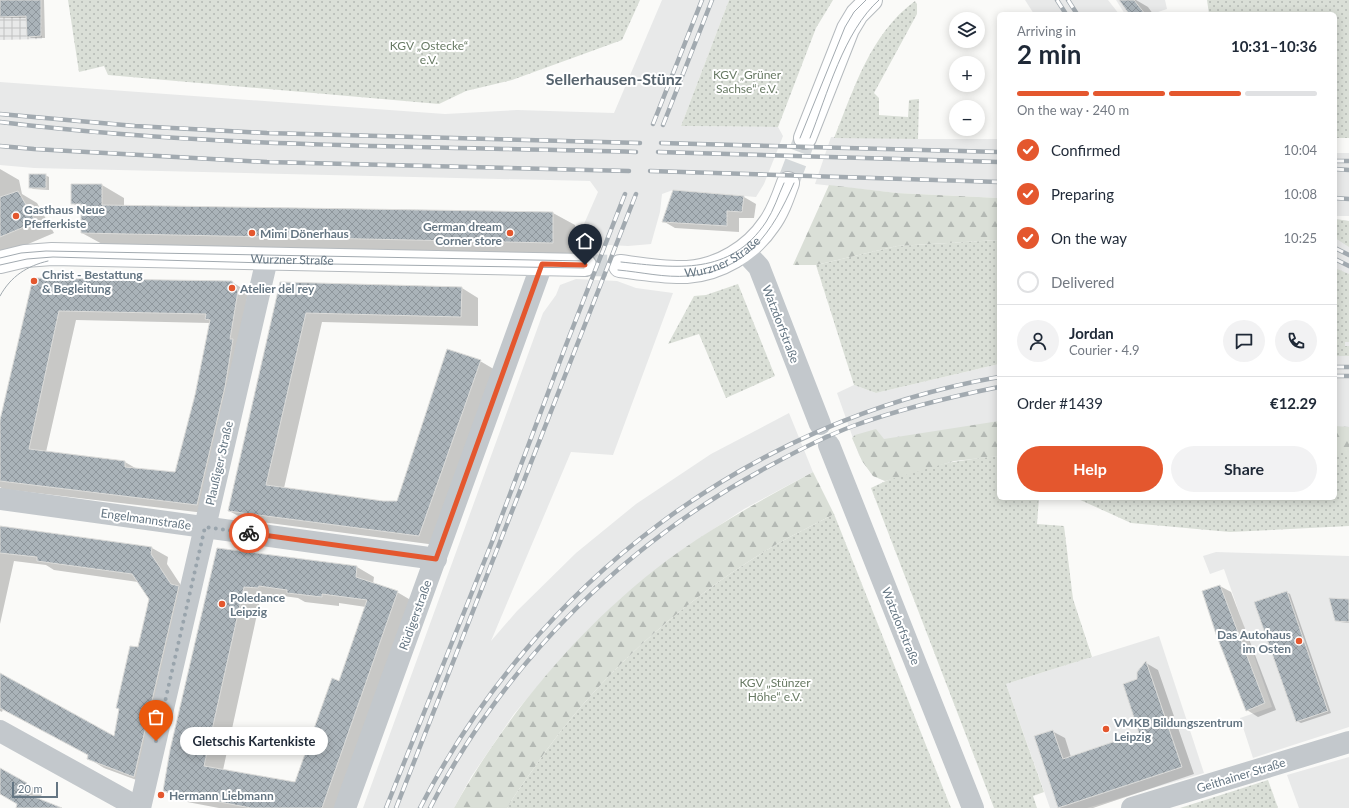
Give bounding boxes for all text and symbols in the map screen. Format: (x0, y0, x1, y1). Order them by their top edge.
map controls (949, 12, 985, 136)
button: layers (949, 12, 985, 48)
text: Arriving in (1017, 23, 1076, 39)
text: 10:31–10:36 (1231, 37, 1317, 55)
park label: KGV „Ostecke“ e.V. (390, 38, 468, 67)
text: 2 min (1017, 38, 1081, 70)
button: + (949, 56, 985, 92)
park label: KGV „Grüner Sachse“ e.V. (713, 67, 782, 96)
district label: Sellerhausen-Stünz (546, 69, 682, 88)
button: − (949, 100, 985, 136)
text: On the way · 240 m (1017, 102, 1129, 118)
icon: check (1017, 139, 1039, 161)
text: Confirmed (1051, 141, 1120, 159)
text: 10:04 (1284, 142, 1317, 158)
icon: check (1017, 183, 1039, 205)
text: Preparing (1051, 185, 1114, 203)
text: 10:08 (1284, 186, 1317, 202)
place label: Gasthaus Neue Pfefferkiste (24, 202, 106, 231)
marker: Gasthaus Neue Pfefferkiste (11, 211, 21, 221)
place label: German dream Corner store (423, 219, 503, 248)
pin (568, 224, 602, 265)
place label: Mimi Dönerhaus (260, 226, 349, 241)
icon: check (1017, 227, 1039, 249)
marker: Mimi Dönerhaus (247, 228, 257, 238)
marker: German dream Corner store (505, 228, 515, 238)
text: On the way (1051, 229, 1127, 247)
icon: home (574, 230, 596, 252)
text: 10:25 (1284, 230, 1317, 246)
street label: Wurzner Straße (683, 233, 763, 280)
street label: Wurzner Straße (251, 251, 334, 267)
place label: Christ - Bestattung & Begleitung (42, 267, 143, 296)
text: Delivered (1051, 273, 1114, 291)
marker: Christ - Bestattung & Begleitung (29, 276, 39, 286)
place label: Atelier del rey (239, 281, 315, 296)
marker: Atelier del rey (227, 283, 237, 293)
street label: Watzdorfstraße (759, 283, 803, 365)
button: person (1017, 320, 1059, 362)
button: chat (1223, 320, 1265, 362)
button: phone (1275, 320, 1317, 362)
text: Jordan (1069, 324, 1114, 342)
text: Courier · 4.9 (1069, 342, 1140, 358)
text: Order #1439 (1017, 394, 1103, 412)
text: €12.29 (1270, 394, 1317, 412)
street label: Plaußiger Straße (202, 419, 236, 507)
button: Help (1017, 446, 1163, 492)
button: Share (1171, 446, 1317, 492)
street label: Engelmannstraße (100, 505, 192, 533)
courier (229, 513, 269, 553)
icon: bike (238, 522, 260, 544)
street label: Rüdigerstraße (395, 578, 435, 652)
street label: Watzdorfstraße (879, 585, 923, 667)
place label: Poledance Leipzig (230, 590, 286, 619)
marker: Poledance Leipzig (217, 599, 227, 609)
place label: Das Autohaus im Osten (1217, 627, 1291, 656)
marker: Das Autohaus im Osten (1294, 636, 1304, 646)
park label: KGV „Stünzer Höhe“ e.V. (739, 675, 811, 704)
pin (139, 700, 173, 741)
icon: bag (145, 706, 167, 728)
place label: VMKB Bildungszentrum Leipzig (1113, 715, 1243, 744)
marker: VMKB Bildungszentrum Leipzig (1101, 724, 1111, 734)
callout: Gletschis Kartenkiste (180, 727, 328, 755)
text: Gletschis Kartenkiste (193, 733, 315, 749)
street label: Geithainer Straße (1195, 754, 1287, 796)
scale bar (12, 780, 58, 799)
text: 20 m (18, 782, 43, 795)
place label: Hermann Liebmann (169, 788, 274, 803)
marker: Hermann Liebmann (156, 790, 166, 800)

